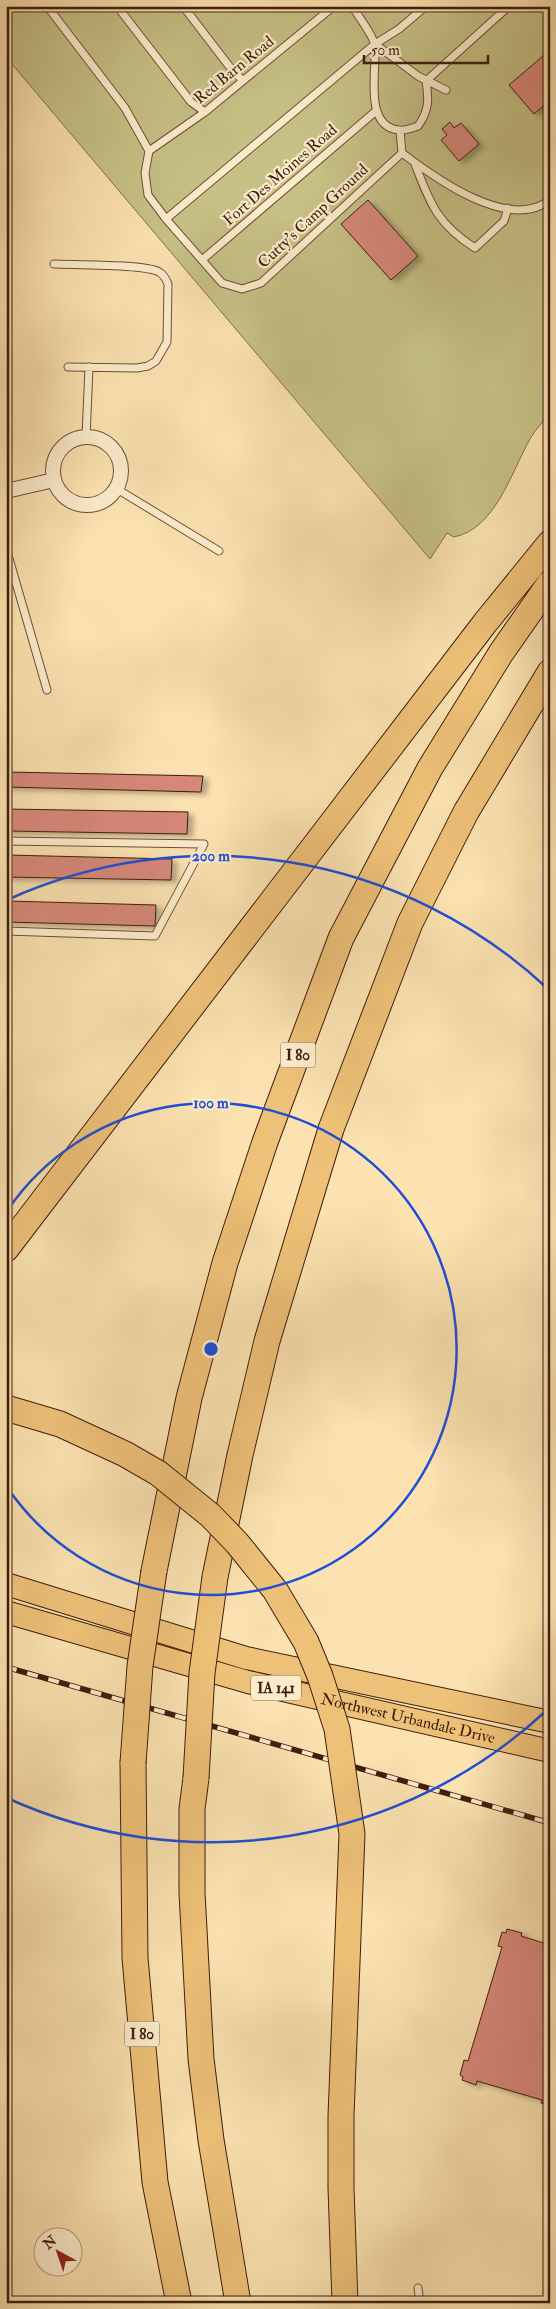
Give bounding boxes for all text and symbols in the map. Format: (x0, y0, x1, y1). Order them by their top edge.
street label: Red Barn Road (190, 32, 278, 108)
scale bar (364, 32, 487, 64)
text: 50 m (371, 41, 400, 60)
street label: Fort Des Moines Road (219, 120, 341, 230)
street label: Cutty's Camp Ground (254, 160, 373, 273)
text: 200 m (192, 847, 230, 866)
road number: I 80 (280, 1042, 316, 1068)
text: 100 m (193, 1094, 229, 1113)
centre of rings (202, 1340, 220, 1358)
road number: IA 141 (251, 1676, 301, 1700)
street label: Northwest Urbandale Drive (319, 1689, 497, 1748)
road number: I 80 (124, 2022, 160, 2046)
north arrow (32, 2226, 82, 2276)
text: N (39, 2232, 61, 2254)

